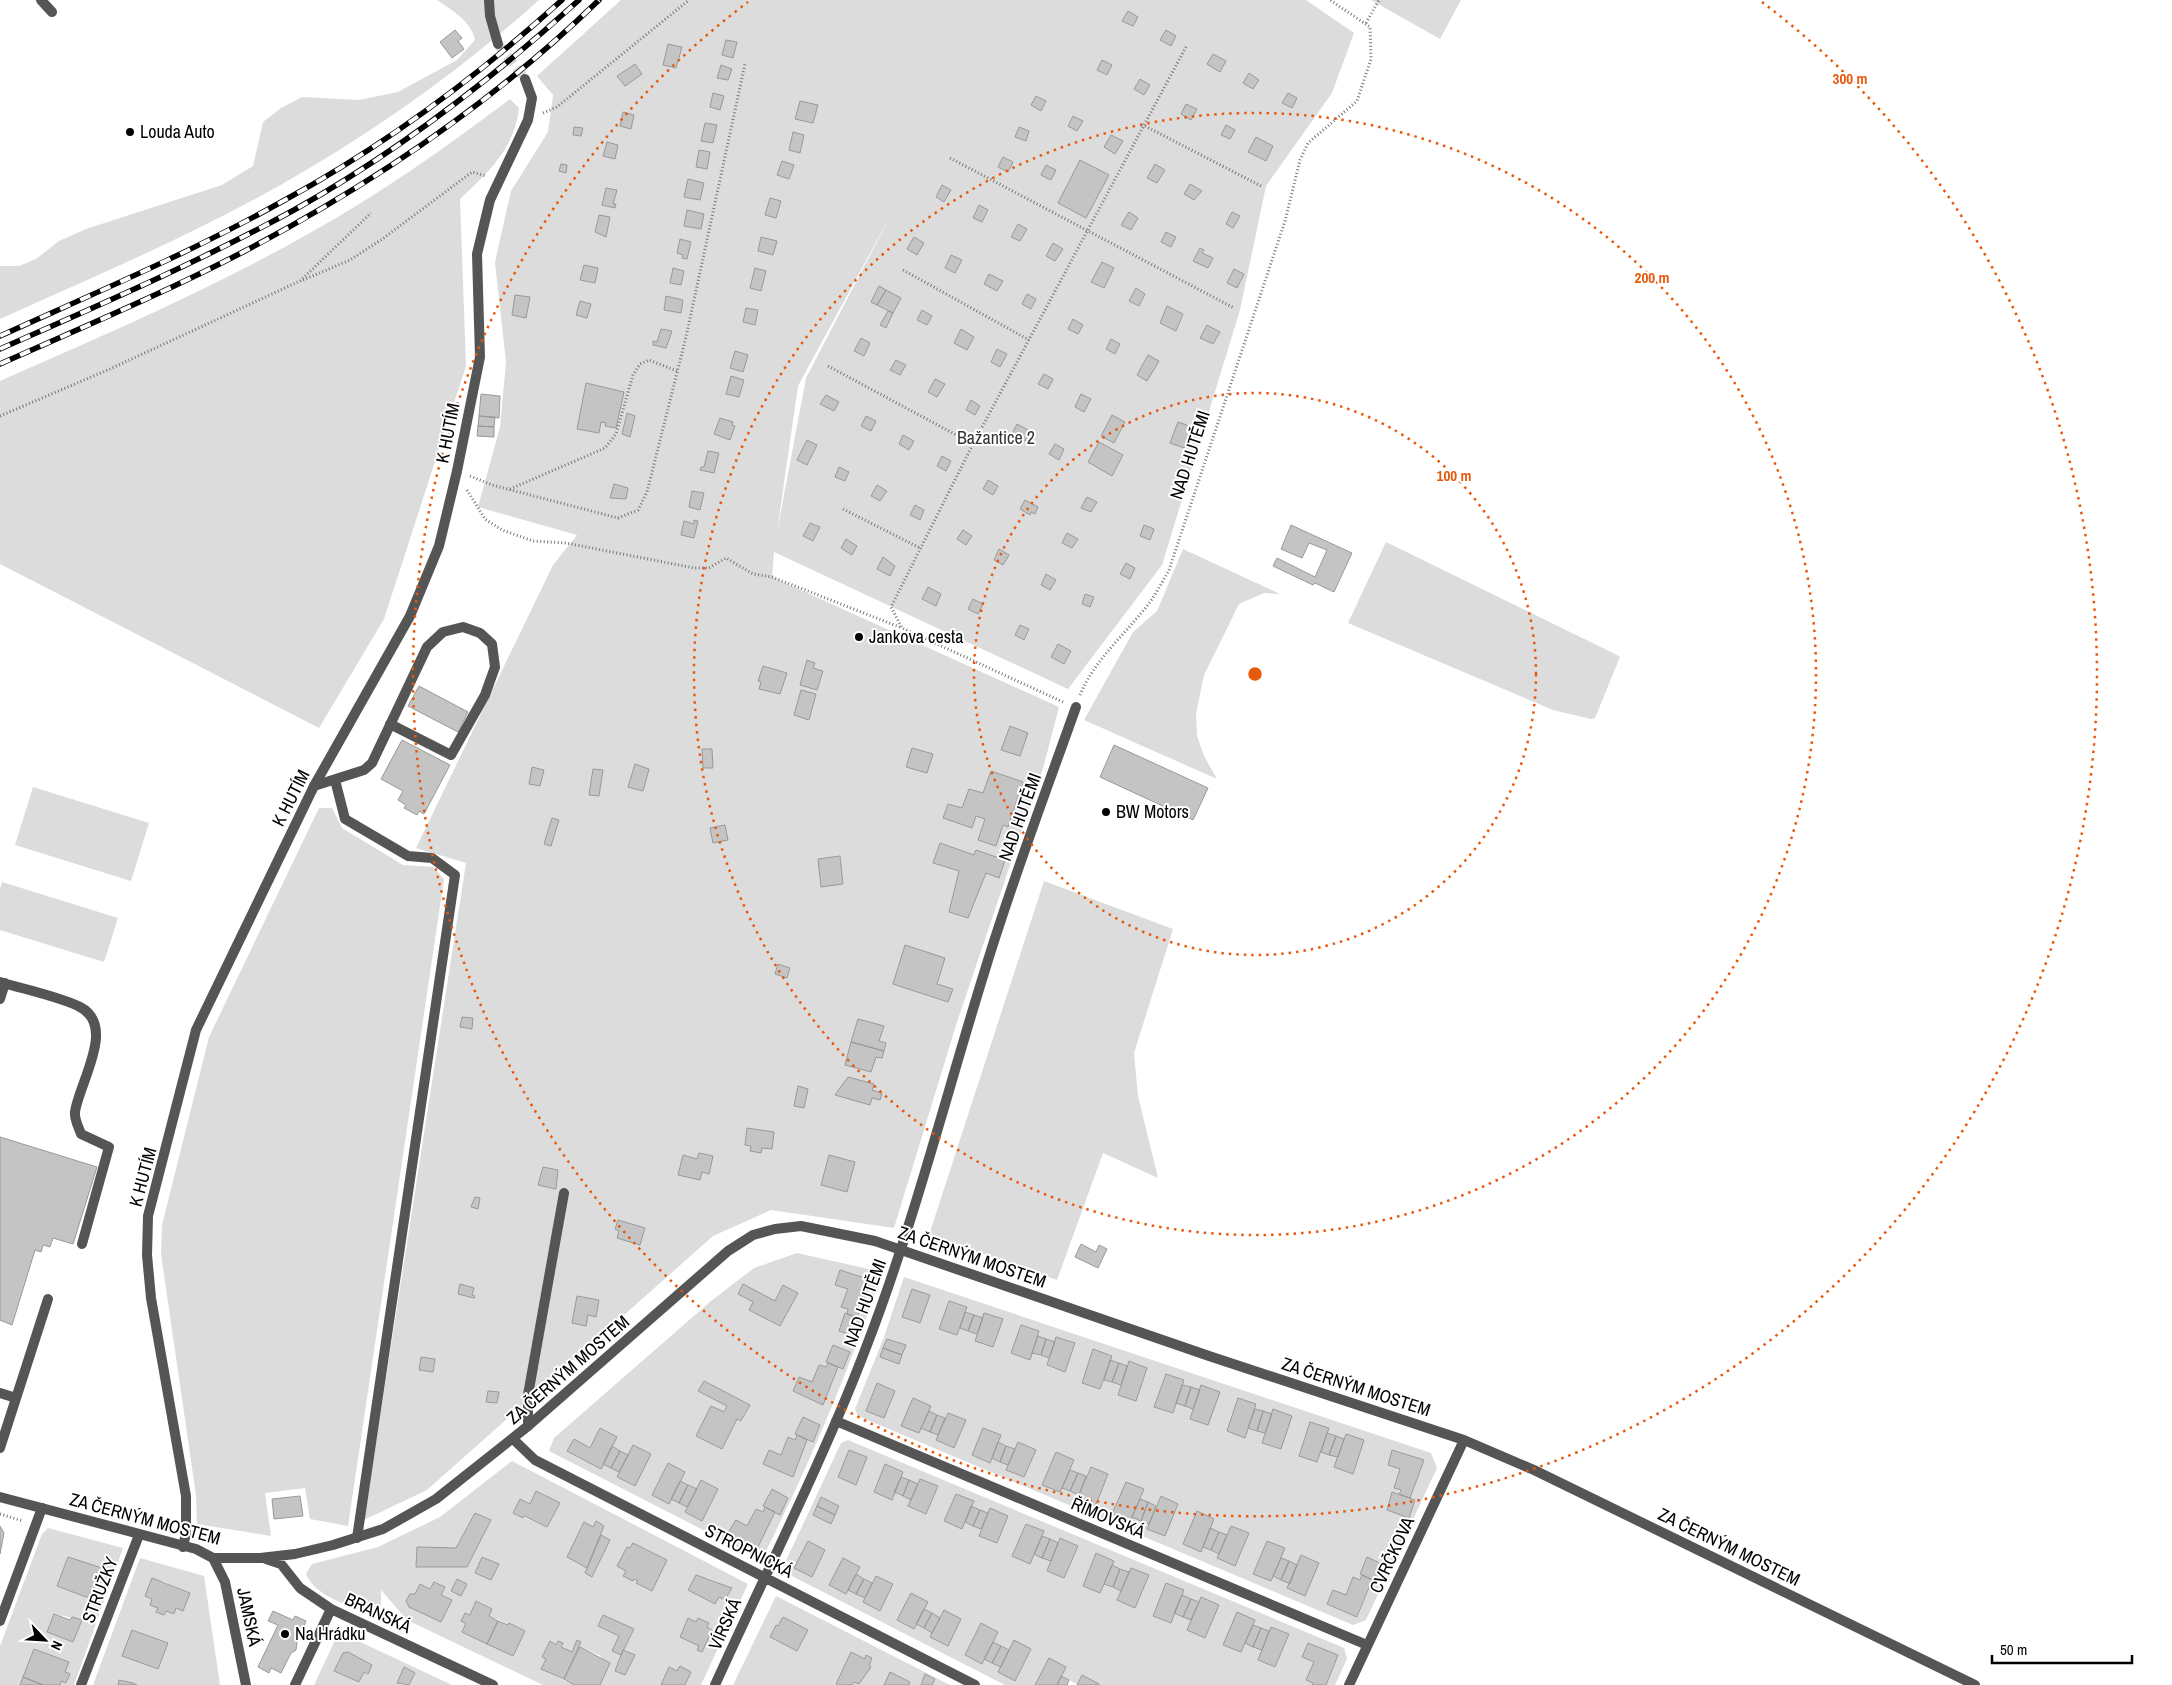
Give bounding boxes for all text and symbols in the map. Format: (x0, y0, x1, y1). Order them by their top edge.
text: 300 m (1833, 68, 1867, 89)
place label: Louda Auto (140, 119, 215, 144)
marker: Louda Auto (124, 126, 136, 138)
text: 200 m (1635, 267, 1669, 288)
street label: K HUTÍM (429, 401, 466, 465)
street label: NAD HUTĚMI (1163, 407, 1216, 502)
park label: Bažantice 2 (957, 425, 1035, 450)
text: 100 m (1437, 465, 1471, 486)
place label: Jankova cesta (869, 624, 963, 649)
marker: Jankova cesta (853, 631, 865, 643)
centre of rings (1246, 665, 1264, 683)
street label: K HUTÍM (266, 765, 315, 830)
street label: NAD HUTĚMI (992, 769, 1047, 864)
place label: BW Motors (1116, 799, 1189, 824)
marker: BW Motors (1100, 806, 1112, 818)
street label: K HUTÍM (123, 1144, 162, 1209)
street label: ZA ČERNÝM MOSTEM (895, 1219, 1050, 1294)
street label: NAD HUTĚMI (837, 1255, 892, 1350)
street label: ZA ČERNÝM MOSTEM (501, 1309, 634, 1430)
street label: ZA ČERNÝM MOSTEM (1279, 1351, 1434, 1422)
street label: ZA ČERNÝM MOSTEM (67, 1486, 223, 1551)
street label: ŘÍMOVSKÁ (1067, 1491, 1149, 1544)
street label: ZA ČERNÝM MOSTEM (1654, 1501, 1804, 1592)
street label: CVRČKOVA (1363, 1512, 1420, 1597)
street label: STROPNICKÁ (701, 1518, 798, 1584)
street label: STRUŽKY (76, 1553, 124, 1626)
street label: JAMSKÁ (231, 1585, 268, 1649)
street label: BRANSKÁ (341, 1586, 416, 1639)
street label: VÍRSKÁ (702, 1594, 747, 1654)
north arrow (20, 1615, 70, 1665)
place label: Na Hrádku (295, 1621, 366, 1646)
marker: Na Hrádku (279, 1628, 291, 1640)
scale bar (1992, 1632, 2132, 1664)
text: N (47, 1638, 67, 1653)
text: 50 m (2000, 1639, 2027, 1660)

